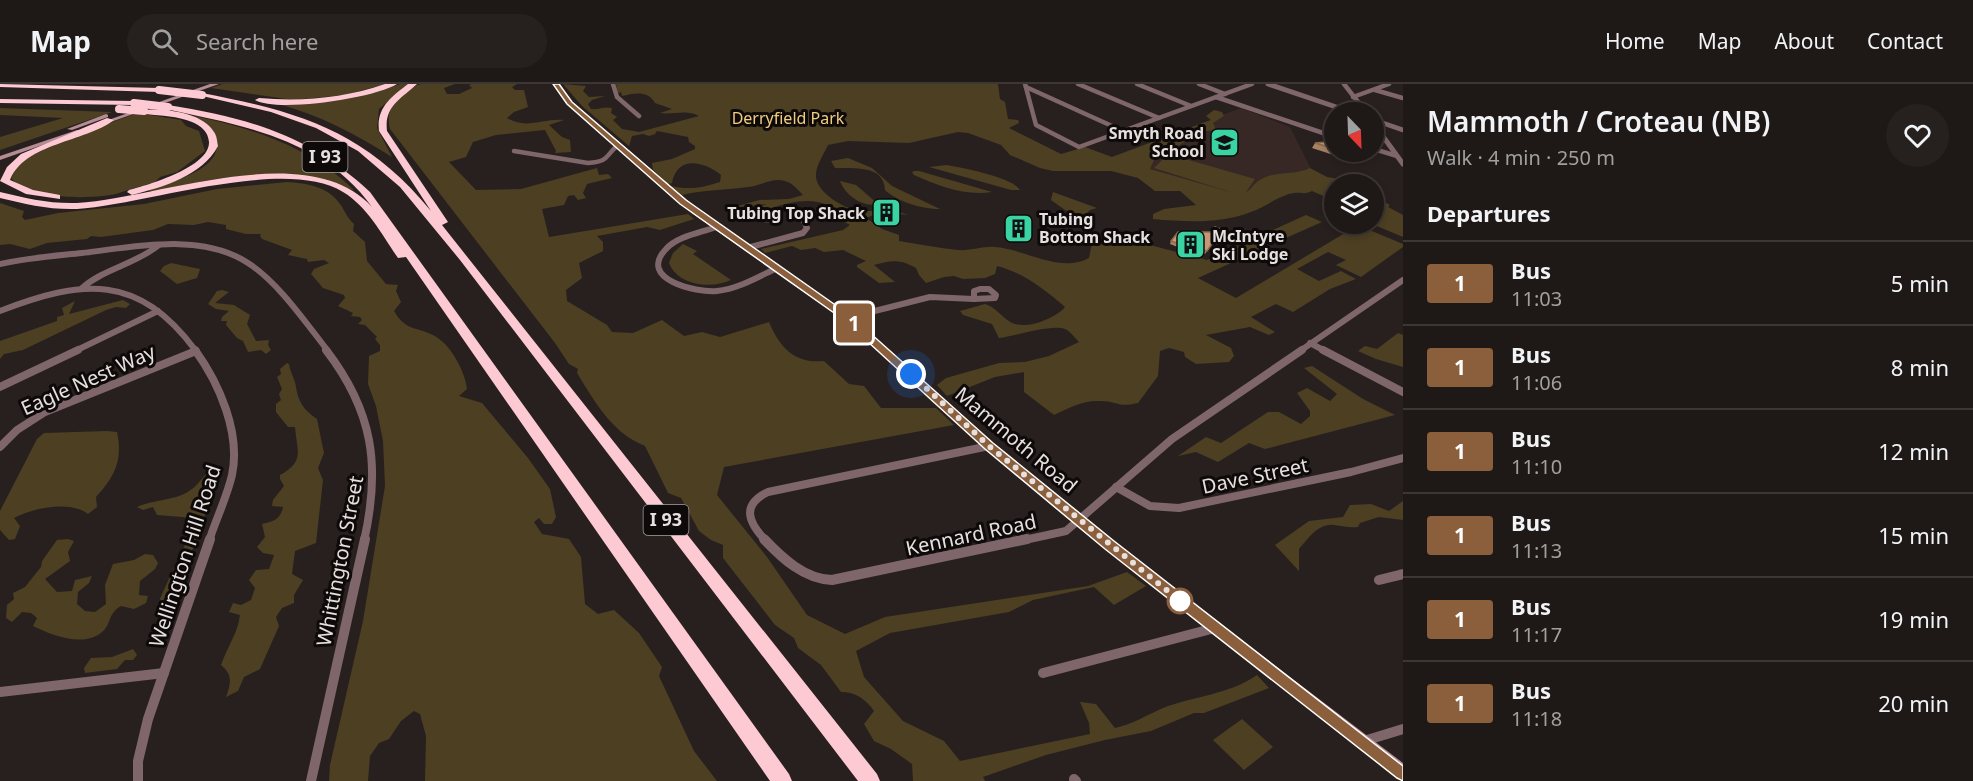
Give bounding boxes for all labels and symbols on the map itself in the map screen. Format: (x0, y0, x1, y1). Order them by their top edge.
north arrow (1324, 102, 1384, 162)
park label: Derryfield Park (732, 107, 845, 129)
place label: Smyth Road School (1109, 122, 1204, 162)
school or university icon: Smyth Road School (1209, 126, 1241, 158)
road number: I 93 (302, 142, 348, 172)
building icon: Tubing Top Shack (870, 197, 902, 229)
place label: Tubing Top Shack (727, 202, 865, 224)
place label: Tubing Bottom Shack (1039, 208, 1150, 248)
building icon: Tubing Bottom Shack (1002, 212, 1034, 244)
place label: McIntyre Ski Lodge (1212, 225, 1288, 265)
building icon: McIntyre Ski Lodge (1175, 229, 1207, 261)
line badge: 1 (834, 304, 874, 342)
street label: Eagle Nest Way (16, 338, 160, 421)
your location (896, 359, 926, 389)
street label: Mammoth Road (950, 381, 1083, 499)
street label: Dave Street (1199, 451, 1311, 500)
street label: Wellington Hill Road (142, 461, 227, 650)
street label: Whittington Street (310, 473, 369, 648)
road number: I 93 (644, 505, 688, 535)
street label: Kennard Road (903, 507, 1039, 562)
unlabelled marker (1167, 588, 1193, 614)

